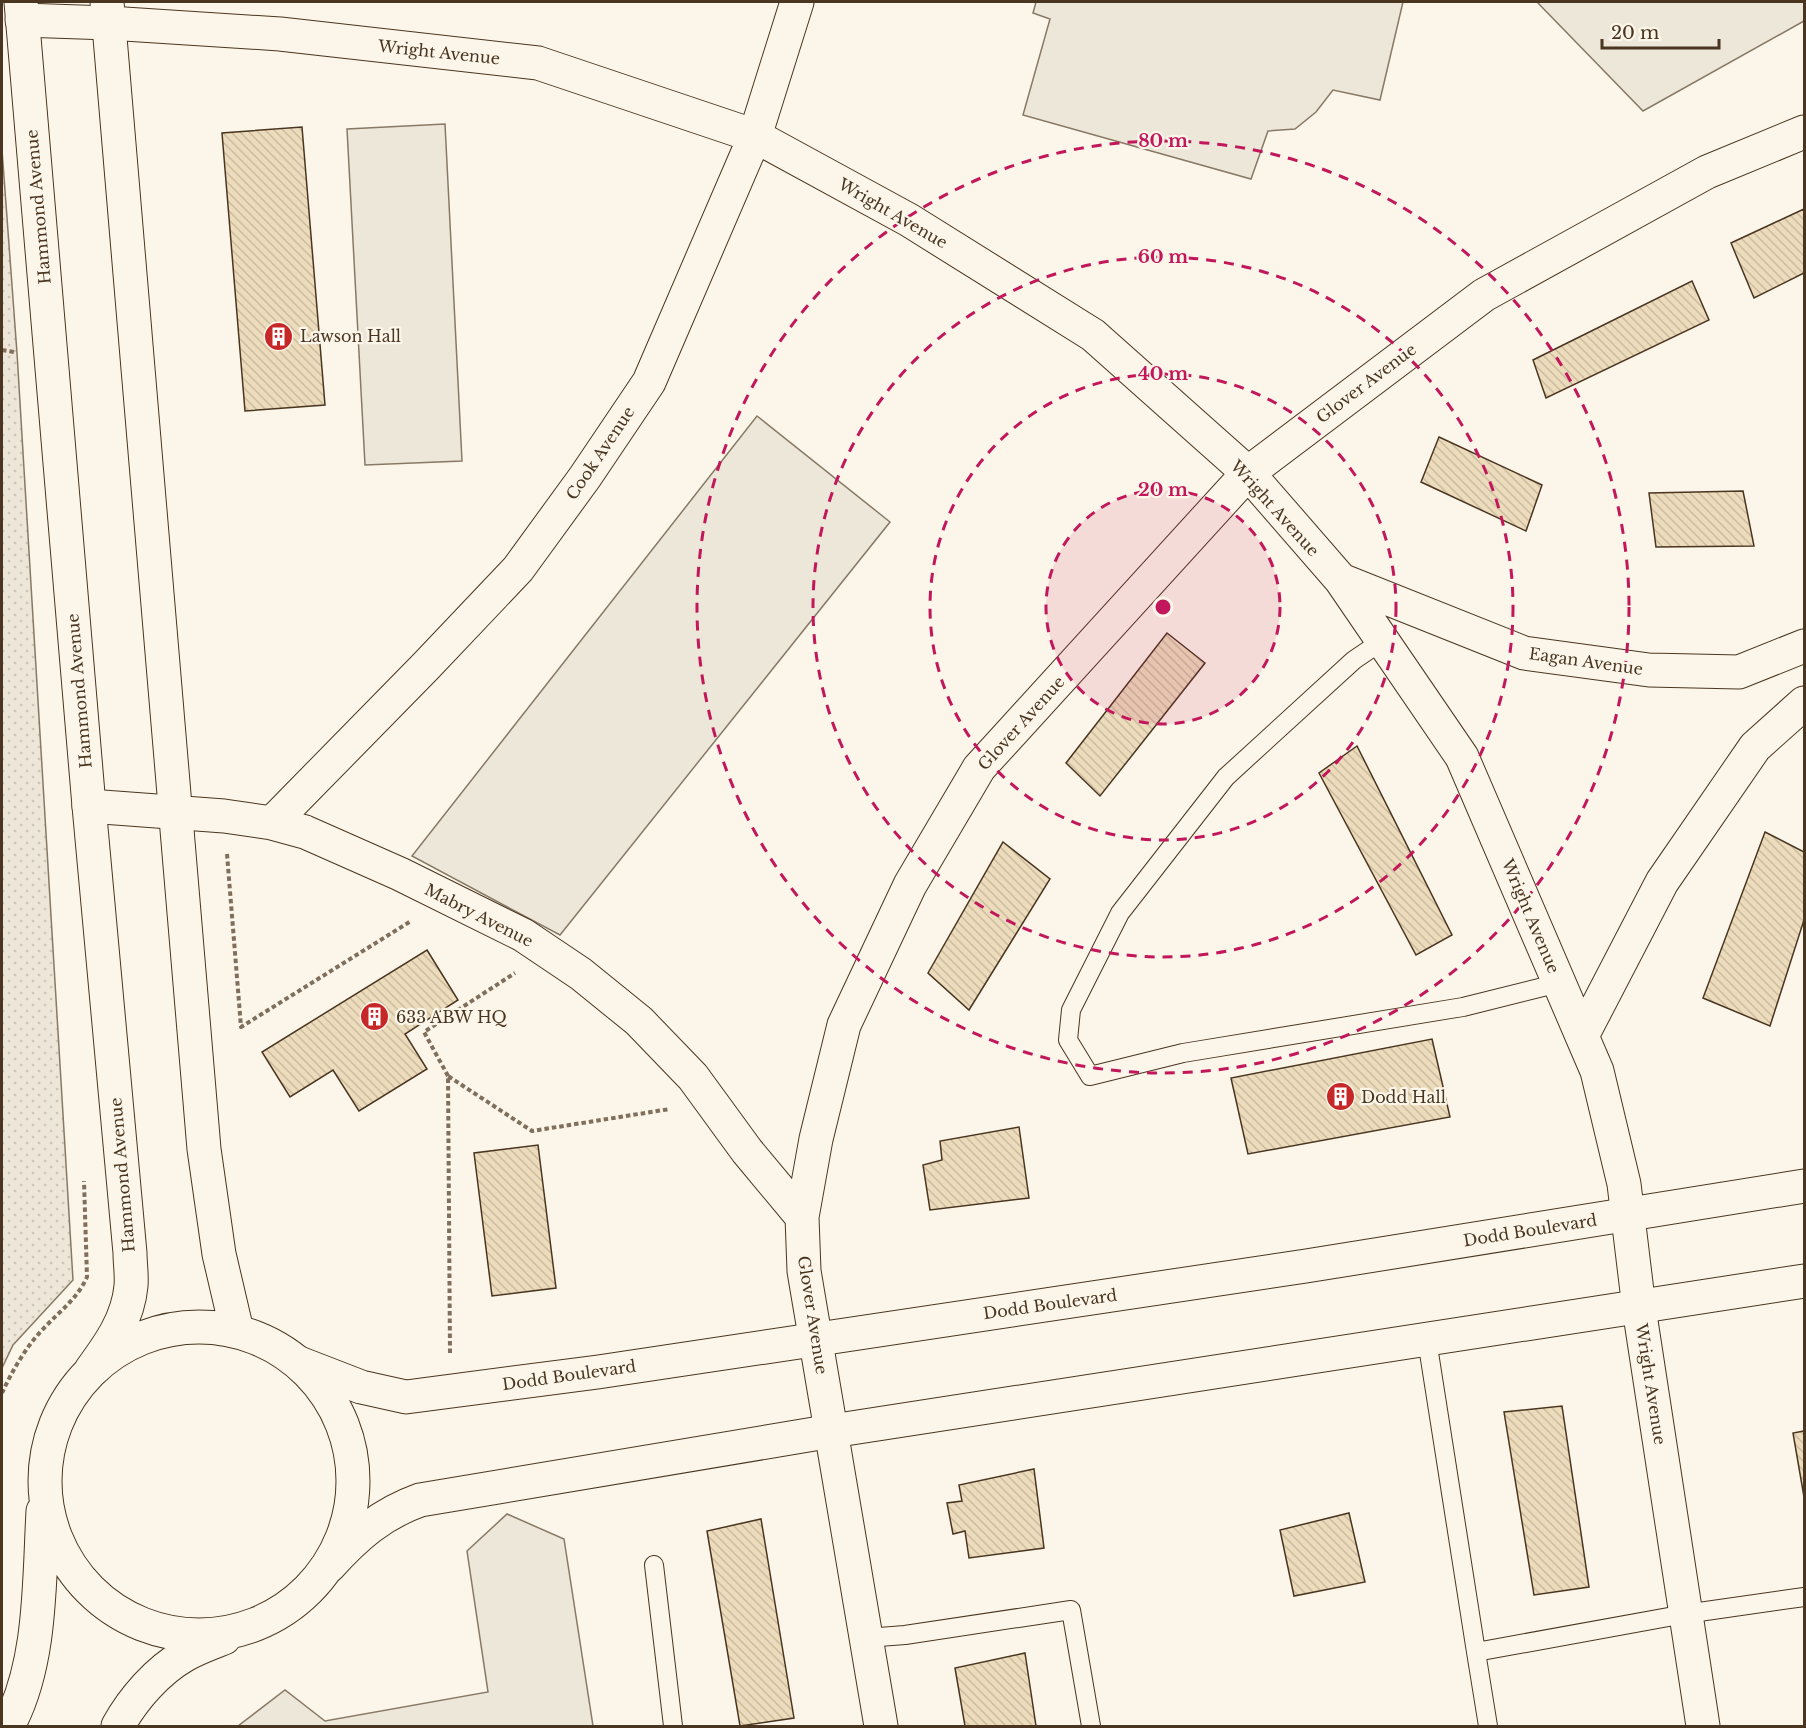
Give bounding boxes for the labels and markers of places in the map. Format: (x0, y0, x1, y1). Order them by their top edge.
building icon: Lawson Hall (263, 320, 295, 352)
place label: Lawson Hall (300, 326, 401, 346)
centre of rings (1153, 597, 1173, 617)
building icon: 633 ABW HQ (359, 1001, 391, 1033)
place label: 633 ABW HQ (396, 1007, 507, 1027)
building icon: Dodd Hall (1324, 1081, 1356, 1113)
place label: Dodd Hall (1361, 1087, 1446, 1107)

